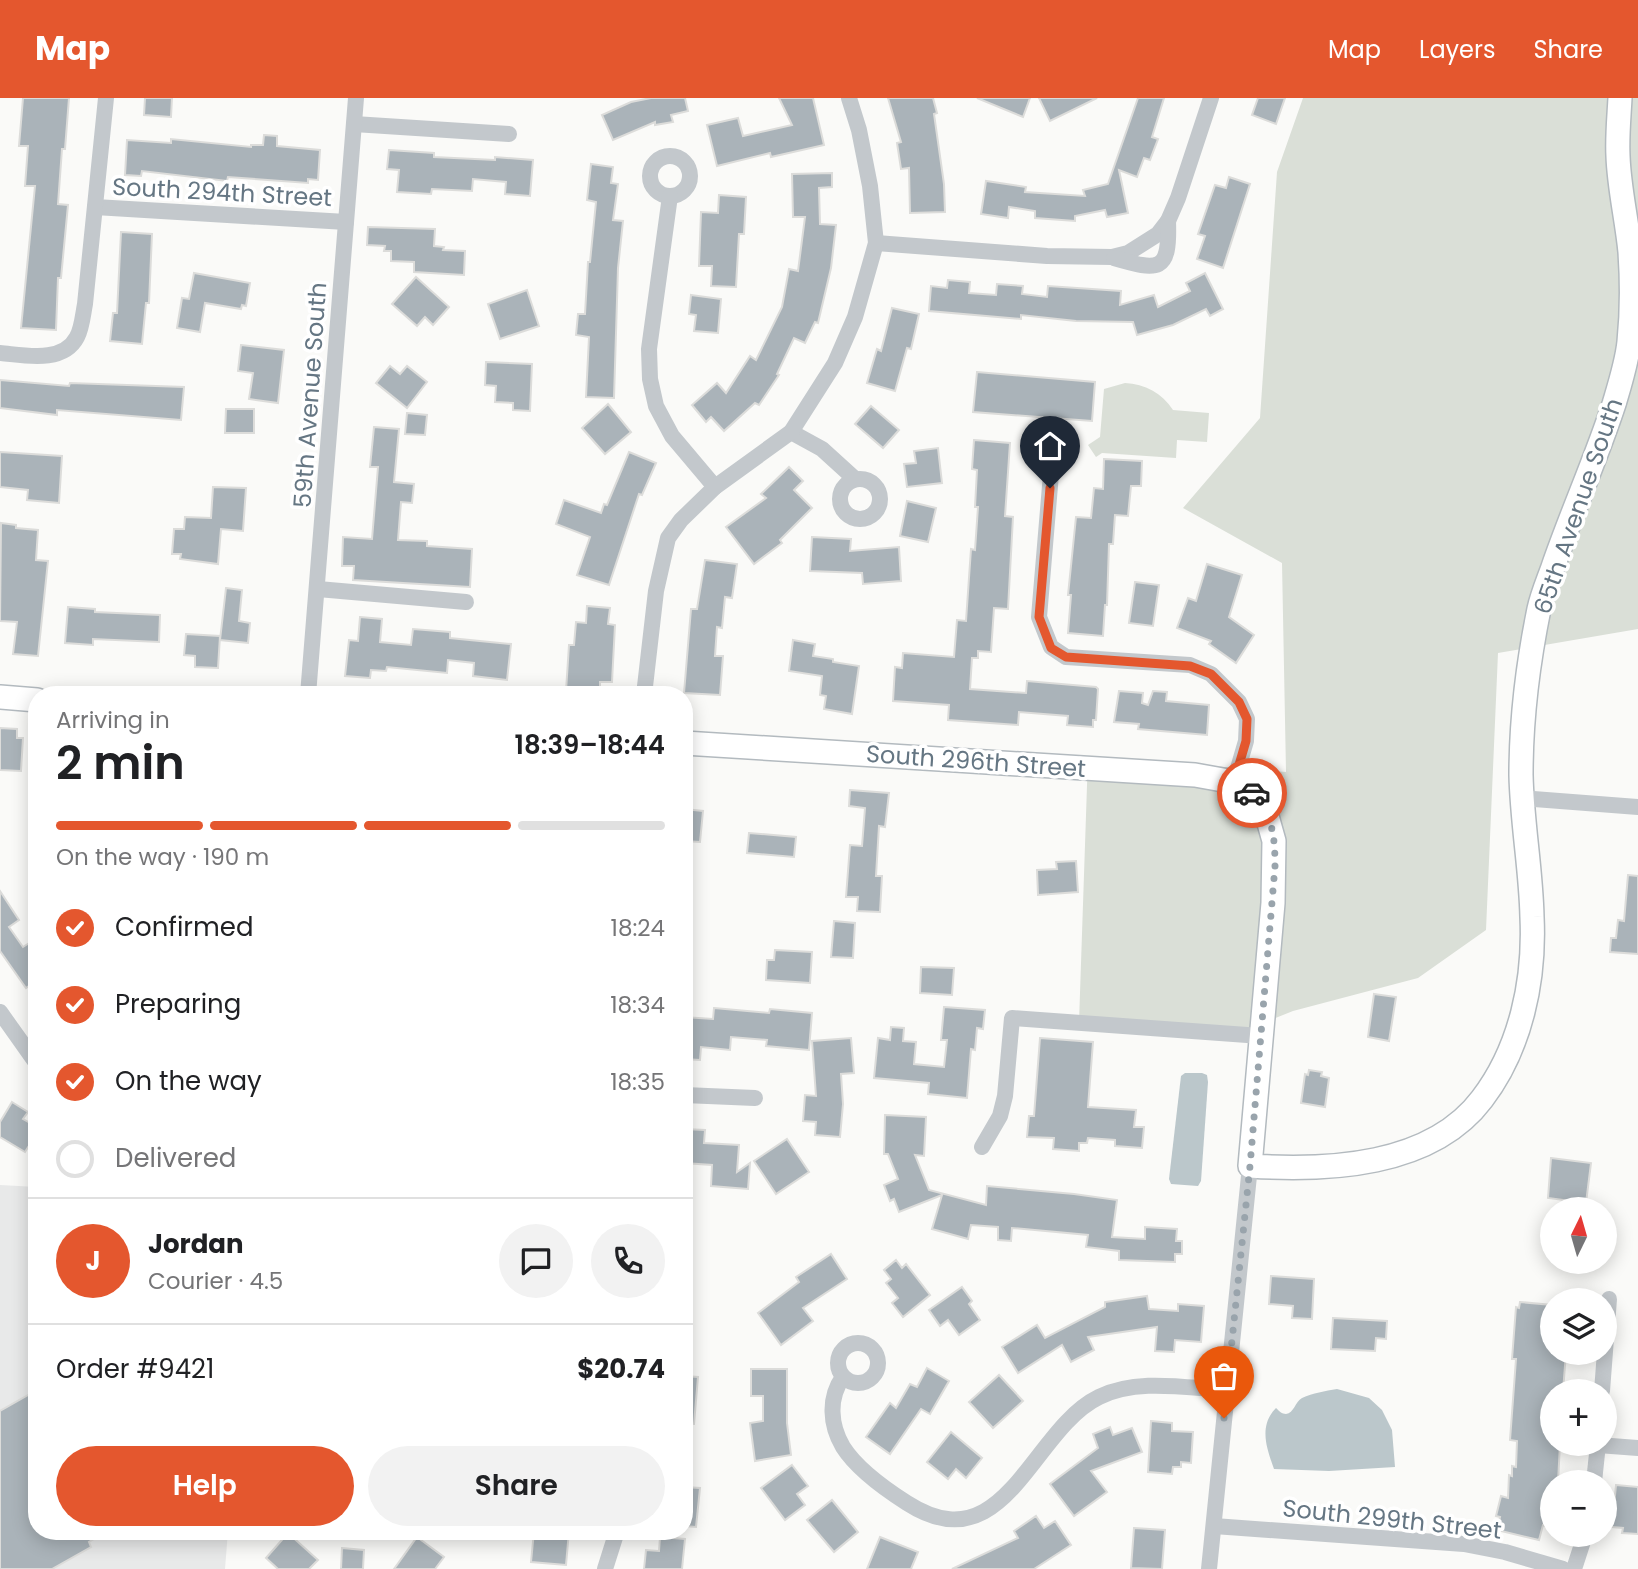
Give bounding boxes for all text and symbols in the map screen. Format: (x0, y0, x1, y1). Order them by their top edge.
text: Map (35, 25, 110, 72)
text: Map (1328, 33, 1381, 66)
text: Layers (1419, 33, 1495, 66)
text: Share (1533, 33, 1603, 66)
street label: South 294th Street (111, 170, 333, 214)
street label: 59th Avenue South (286, 281, 334, 509)
street label: 65th Avenue South (1526, 394, 1630, 618)
pin (1020, 416, 1080, 488)
icon: home (1031, 427, 1069, 465)
text: Arriving in (56, 704, 170, 736)
text: 18:39–18:44 (515, 727, 665, 763)
text: 2 min (56, 731, 185, 795)
street label: South 296th Street (865, 737, 1087, 785)
courier (1217, 758, 1287, 828)
icon: car (1233, 774, 1271, 812)
text: On the way · 190 m (56, 841, 269, 873)
icon: check (56, 909, 94, 947)
text: Confirmed (115, 909, 253, 945)
text: 18:24 (611, 912, 665, 944)
icon: check (56, 986, 94, 1024)
text: Preparing (115, 986, 241, 1022)
text: 18:34 (610, 989, 665, 1021)
icon: check (56, 1063, 94, 1101)
text: On the way (115, 1063, 262, 1099)
text: 18:35 (610, 1066, 665, 1098)
text: Delivered (115, 1140, 236, 1176)
north arrow (1540, 1197, 1617, 1274)
map controls (1540, 1197, 1617, 1547)
button: chat (499, 1224, 573, 1298)
button: phone (591, 1224, 665, 1298)
text: Jordan (148, 1226, 244, 1262)
text: J (85, 1243, 101, 1279)
text: Courier · 4.5 (148, 1265, 283, 1297)
button: layers (1540, 1288, 1617, 1365)
pin (1194, 1346, 1254, 1418)
text: Order #9421 (56, 1351, 214, 1387)
text: $20.74 (577, 1351, 665, 1387)
icon: bag (1205, 1357, 1243, 1395)
button: + (1540, 1379, 1617, 1456)
button: Help (56, 1446, 354, 1526)
button: Share (368, 1446, 665, 1526)
button: − (1540, 1470, 1617, 1547)
street label: South 299th Street (1281, 1491, 1503, 1547)

